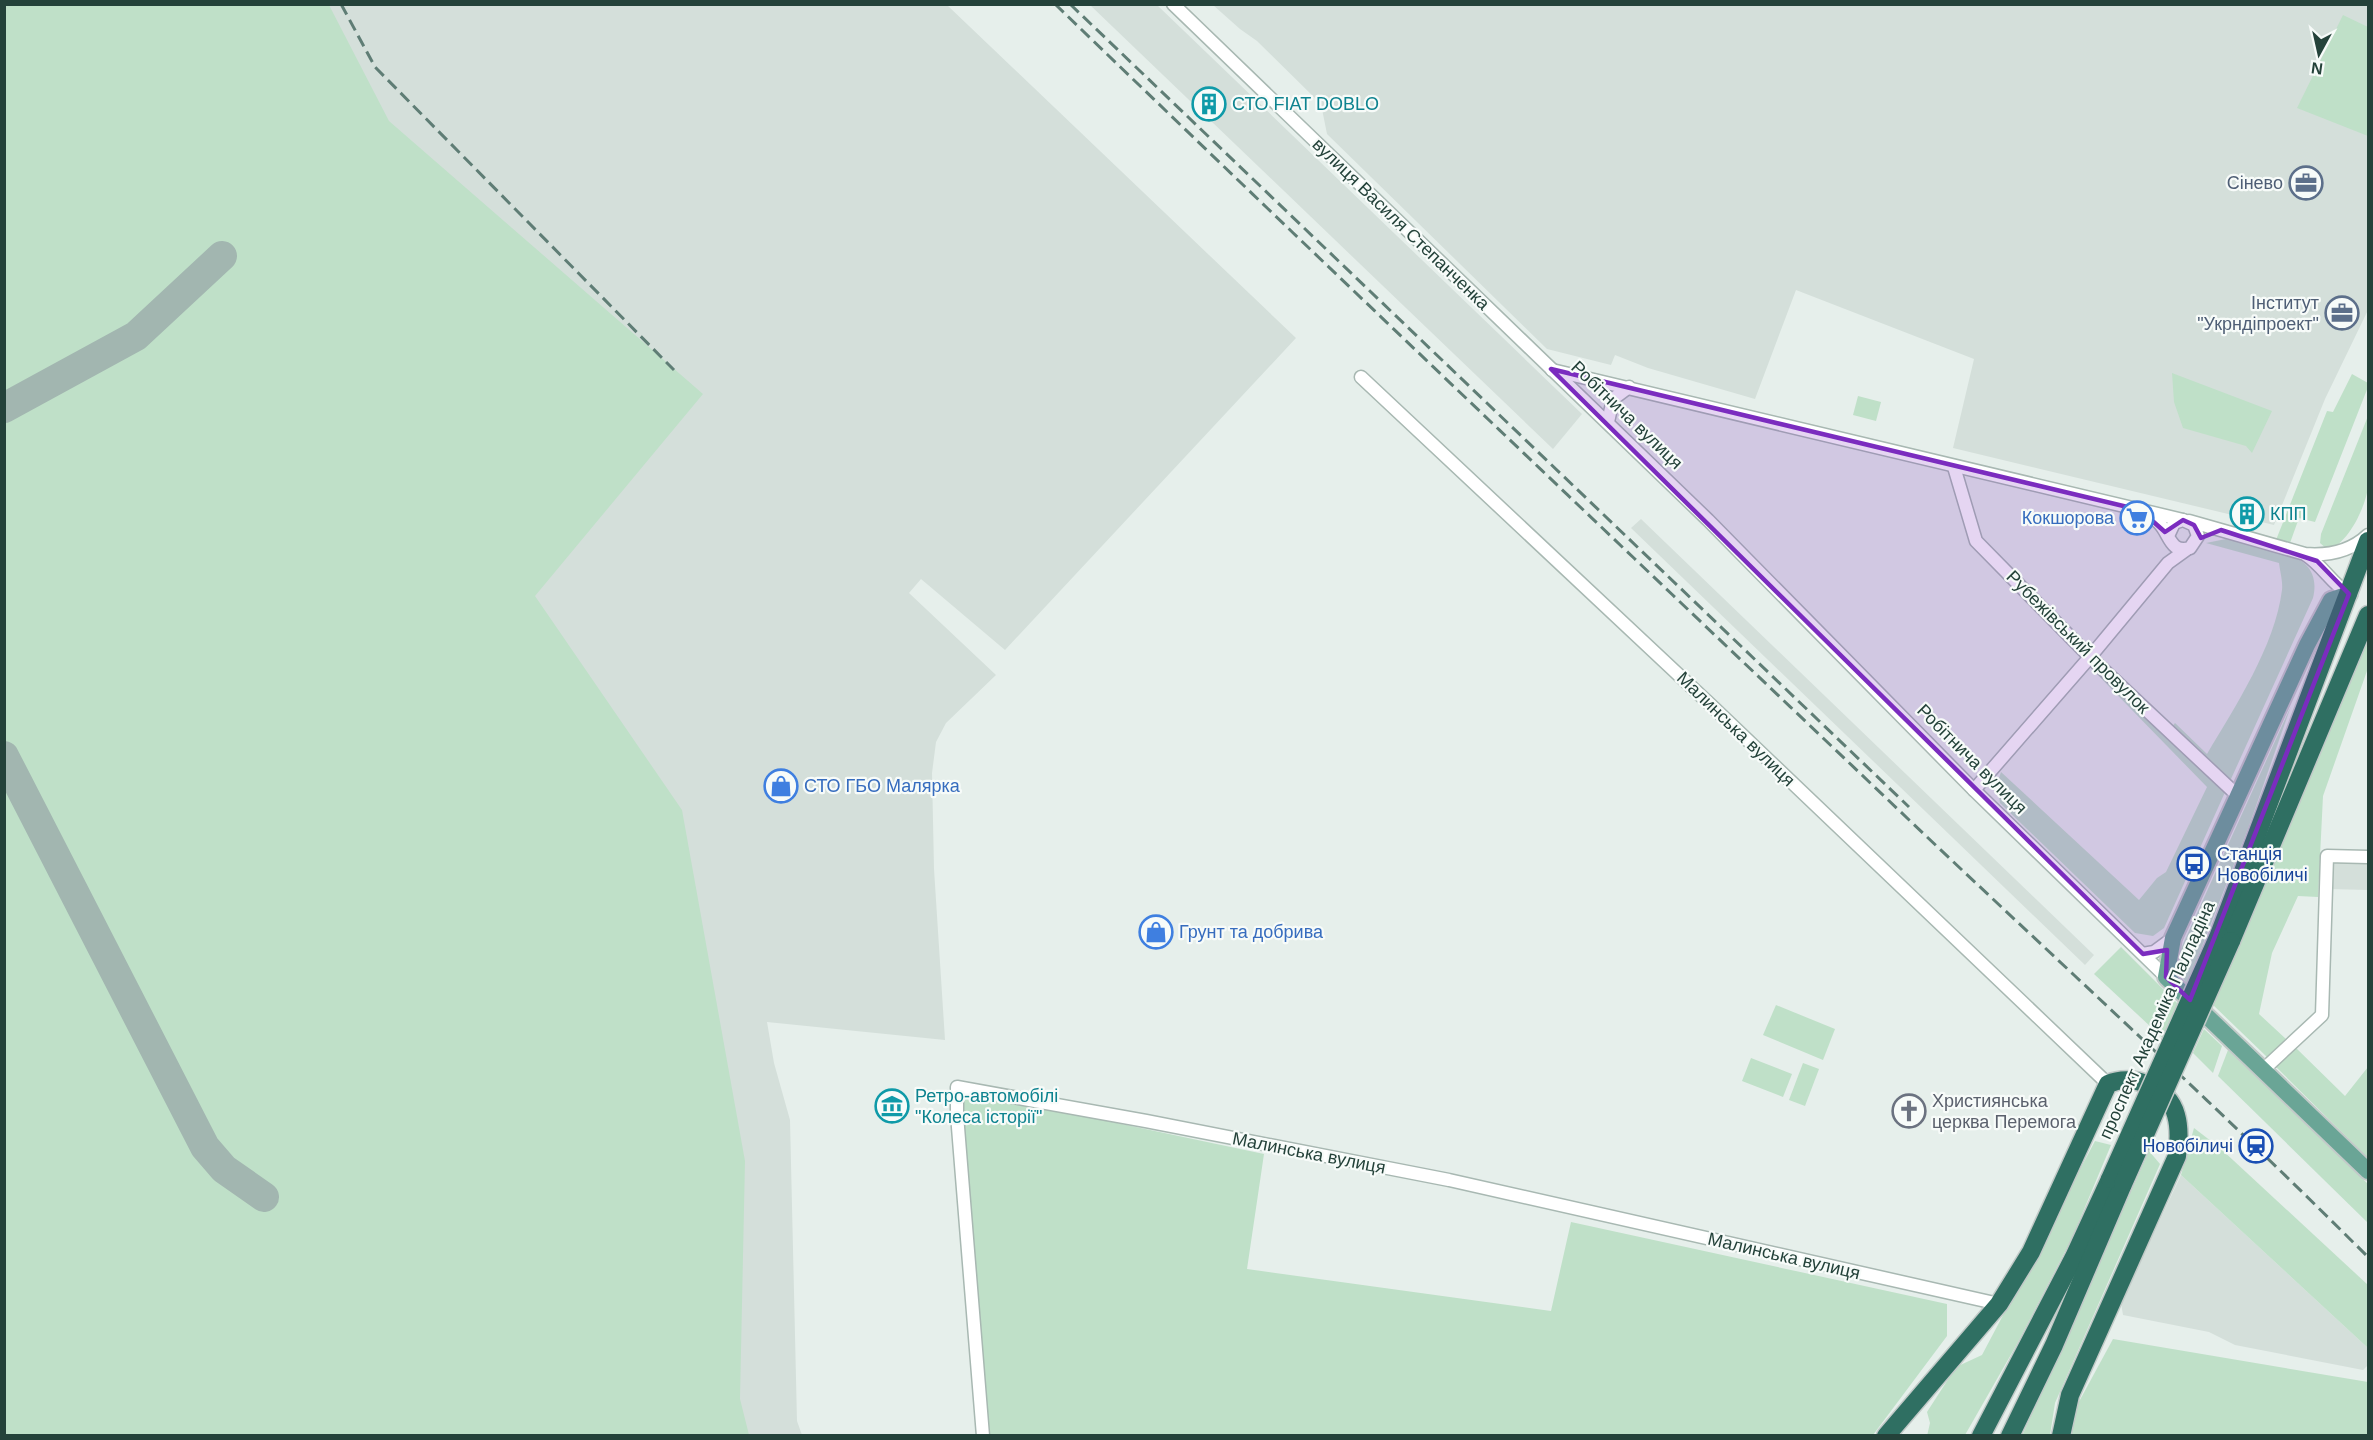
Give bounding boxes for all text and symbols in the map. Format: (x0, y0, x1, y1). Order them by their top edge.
north arrow (2289, 24, 2349, 84)
text: N (2310, 59, 2324, 78)
building icon: СТО FIAT DOBLO (1191, 86, 1227, 122)
place label: СТО FIAT DOBLO (1232, 94, 1379, 114)
street label: вулиця Василя Степанченка (1308, 134, 1494, 315)
office icon: Сінево (2288, 165, 2324, 201)
place label: Сінево (2227, 173, 2283, 193)
place label: Інститут "Укрндіпроект" (2197, 293, 2319, 334)
office icon: Інститут "Укрндіпроект" (2324, 295, 2360, 331)
street label: Робітнича вулиця (1567, 357, 1687, 473)
building icon: КПП (2229, 496, 2265, 532)
supermarket icon: Кокшорова (2119, 500, 2155, 536)
place label: КПП (2270, 504, 2306, 524)
place label: Кокшорова (2022, 508, 2115, 528)
street label: Рубежівський провулок (2002, 566, 2154, 718)
street label: Малинська вулиця (1673, 668, 1799, 790)
street label: Робітнича вулиця (1913, 700, 2031, 818)
shop icon: СТО ГБО Малярка (763, 768, 799, 804)
place label: СТО ГБО Малярка (804, 776, 961, 796)
place label: Станція Новобіличі (2217, 844, 2308, 885)
bus stop icon: Станція Новобіличі (2176, 846, 2212, 882)
street label: проспект Академіка Палладіна (2095, 897, 2219, 1142)
shop icon: Грунт та добрива (1138, 914, 1174, 950)
place label: Грунт та добрива (1179, 922, 1324, 942)
place label: Ретро-автомобілі "Колеса історії" (915, 1086, 1058, 1127)
museum icon: Ретро-автомобілі "Колеса історії" (874, 1088, 910, 1124)
place label: Християнська церква Перемога (1932, 1091, 2077, 1132)
church icon: Християнська церква Перемога (1891, 1093, 1927, 1129)
street label: Малинська вулиця (1231, 1128, 1387, 1178)
station icon: Новобіличі (2238, 1128, 2274, 1164)
place label: Новобіличі (2142, 1136, 2233, 1156)
street label: Малинська вулиця (1706, 1229, 1862, 1283)

